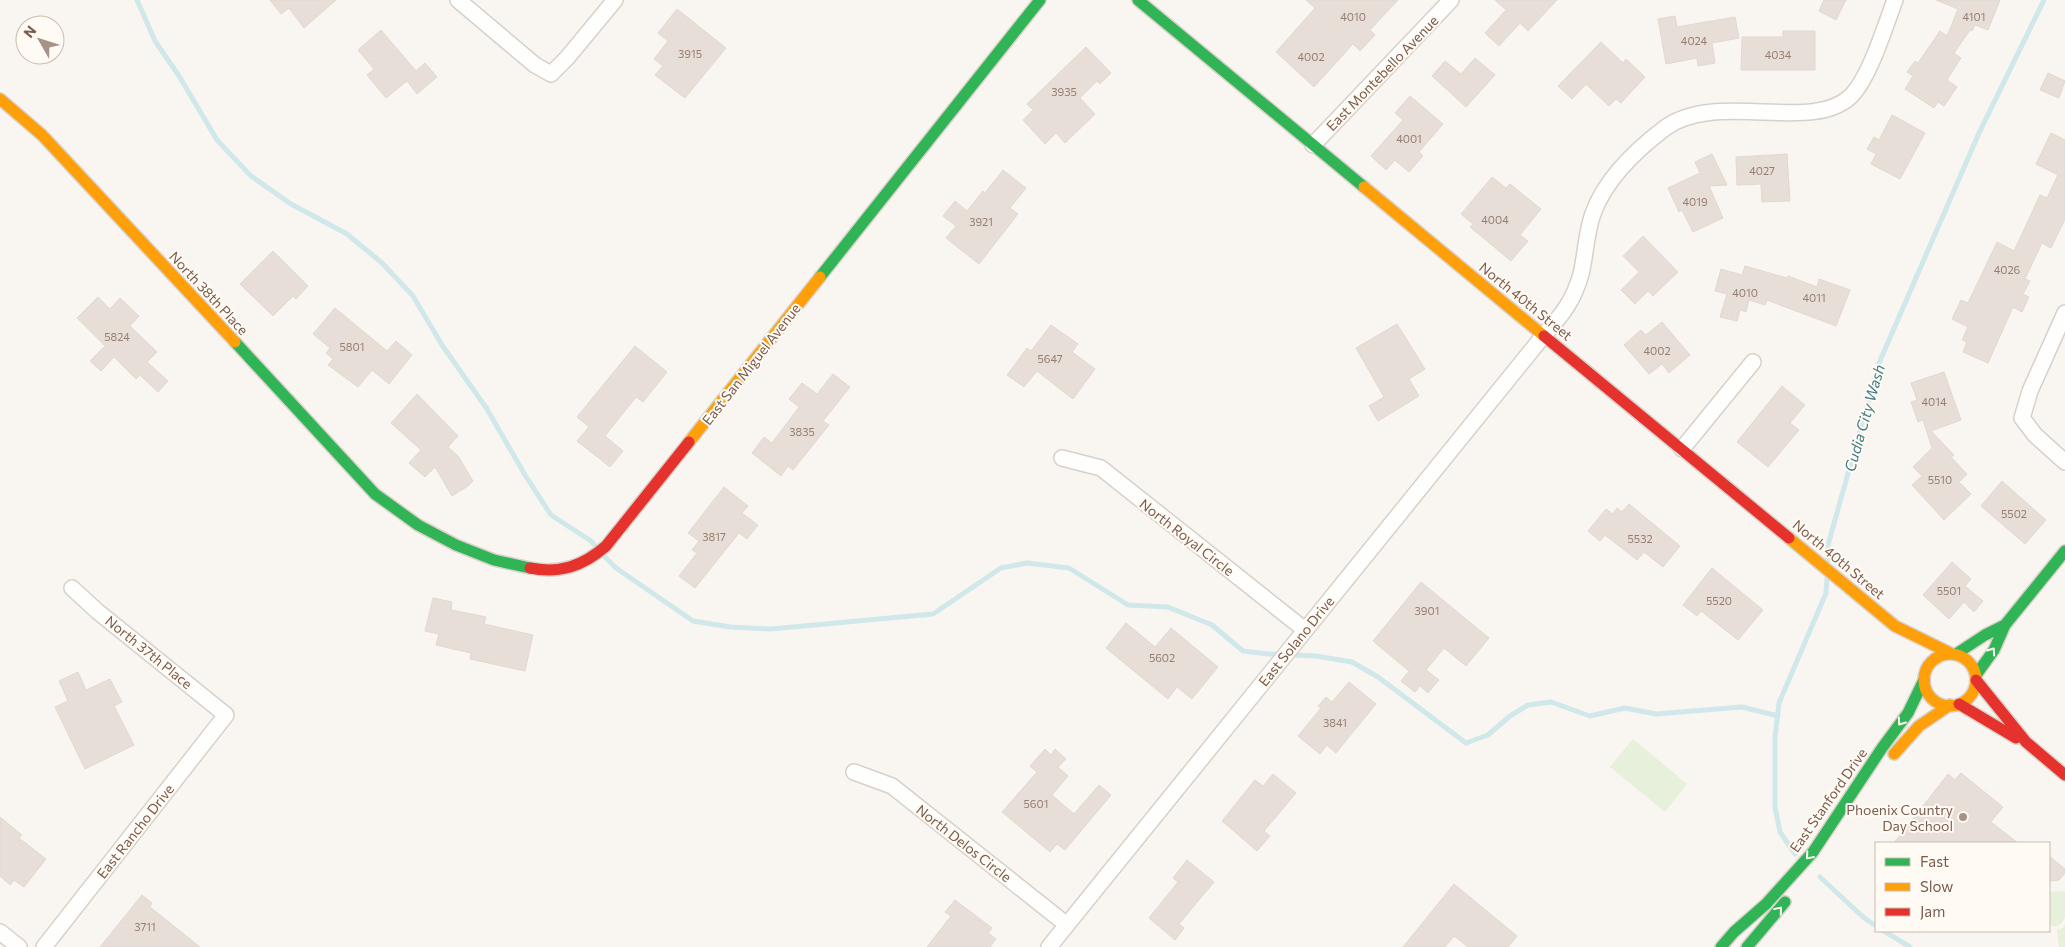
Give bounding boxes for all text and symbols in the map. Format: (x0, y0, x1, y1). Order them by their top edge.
house number: 4010 (1340, 10, 1366, 23)
house number: 4101 (1963, 10, 1985, 23)
street label: East Montebello Avenue (1323, 12, 1441, 134)
north arrow (15, 15, 65, 65)
text: N (20, 22, 39, 41)
house number: 4024 (1681, 34, 1708, 47)
house number: 3915 (678, 47, 702, 60)
house number: 4034 (1765, 48, 1792, 61)
house number: 4002 (1297, 50, 1325, 63)
house number: 3935 (1051, 85, 1077, 98)
house number: 4001 (1396, 132, 1422, 145)
house number: 4027 (1749, 164, 1775, 177)
house number: 4019 (1682, 195, 1708, 208)
house number: 4004 (1481, 213, 1509, 226)
house number: 3921 (969, 215, 993, 228)
street label: North 38th Place (166, 248, 252, 338)
street label: North 40th Street (1476, 258, 1576, 344)
house number: 4026 (1994, 263, 2021, 276)
house number: 4010 (1732, 286, 1758, 299)
house number: 4011 (1802, 291, 1826, 304)
street label: East San Miguel Avenue (698, 300, 804, 428)
house number: 5824 (104, 330, 130, 343)
house number: 5801 (340, 340, 364, 353)
house number: 4002 (1643, 344, 1671, 357)
house number: 5647 (1037, 352, 1063, 365)
water label: Cudia City Wash (1840, 362, 1888, 474)
house number: 4014 (1921, 395, 1947, 408)
house number: 3835 (789, 425, 815, 438)
house number: 5510 (1928, 473, 1952, 486)
street label: North Royal Circle (1136, 495, 1238, 579)
house number: 5502 (2001, 507, 2027, 520)
street label: North 40th Street (1790, 516, 1889, 602)
house number: 3817 (702, 530, 726, 543)
house number: 5532 (1628, 532, 1652, 545)
house number: 5501 (1937, 584, 1961, 597)
street label: East Solano Drive (1255, 593, 1337, 689)
house number: 5520 (1706, 594, 1732, 607)
house number: 3901 (1415, 604, 1439, 617)
street label: North 37th Place (102, 612, 196, 692)
one-way arrow (1986, 647, 1995, 657)
house number: 5602 (1149, 651, 1175, 664)
house number: 3841 (1323, 716, 1347, 729)
one-way arrow (1898, 716, 1907, 726)
street label: East Stanford Drive (1786, 745, 1870, 855)
street label: East Rancho Drive (93, 780, 177, 882)
house number: 5601 (1024, 797, 1048, 810)
street label: North Delos Circle (913, 801, 1015, 885)
place label: Phoenix Country Day School (1846, 801, 1953, 834)
marker: Phoenix Country Day School (1957, 811, 1969, 823)
legend (1875, 842, 2050, 932)
one-way arrow (1806, 850, 1815, 859)
text: Fast (1920, 852, 1949, 870)
text: Slow (1920, 877, 1953, 895)
text: Jam (1920, 902, 1945, 920)
one-way arrow (1773, 907, 1781, 916)
house number: 3711 (134, 920, 156, 933)

